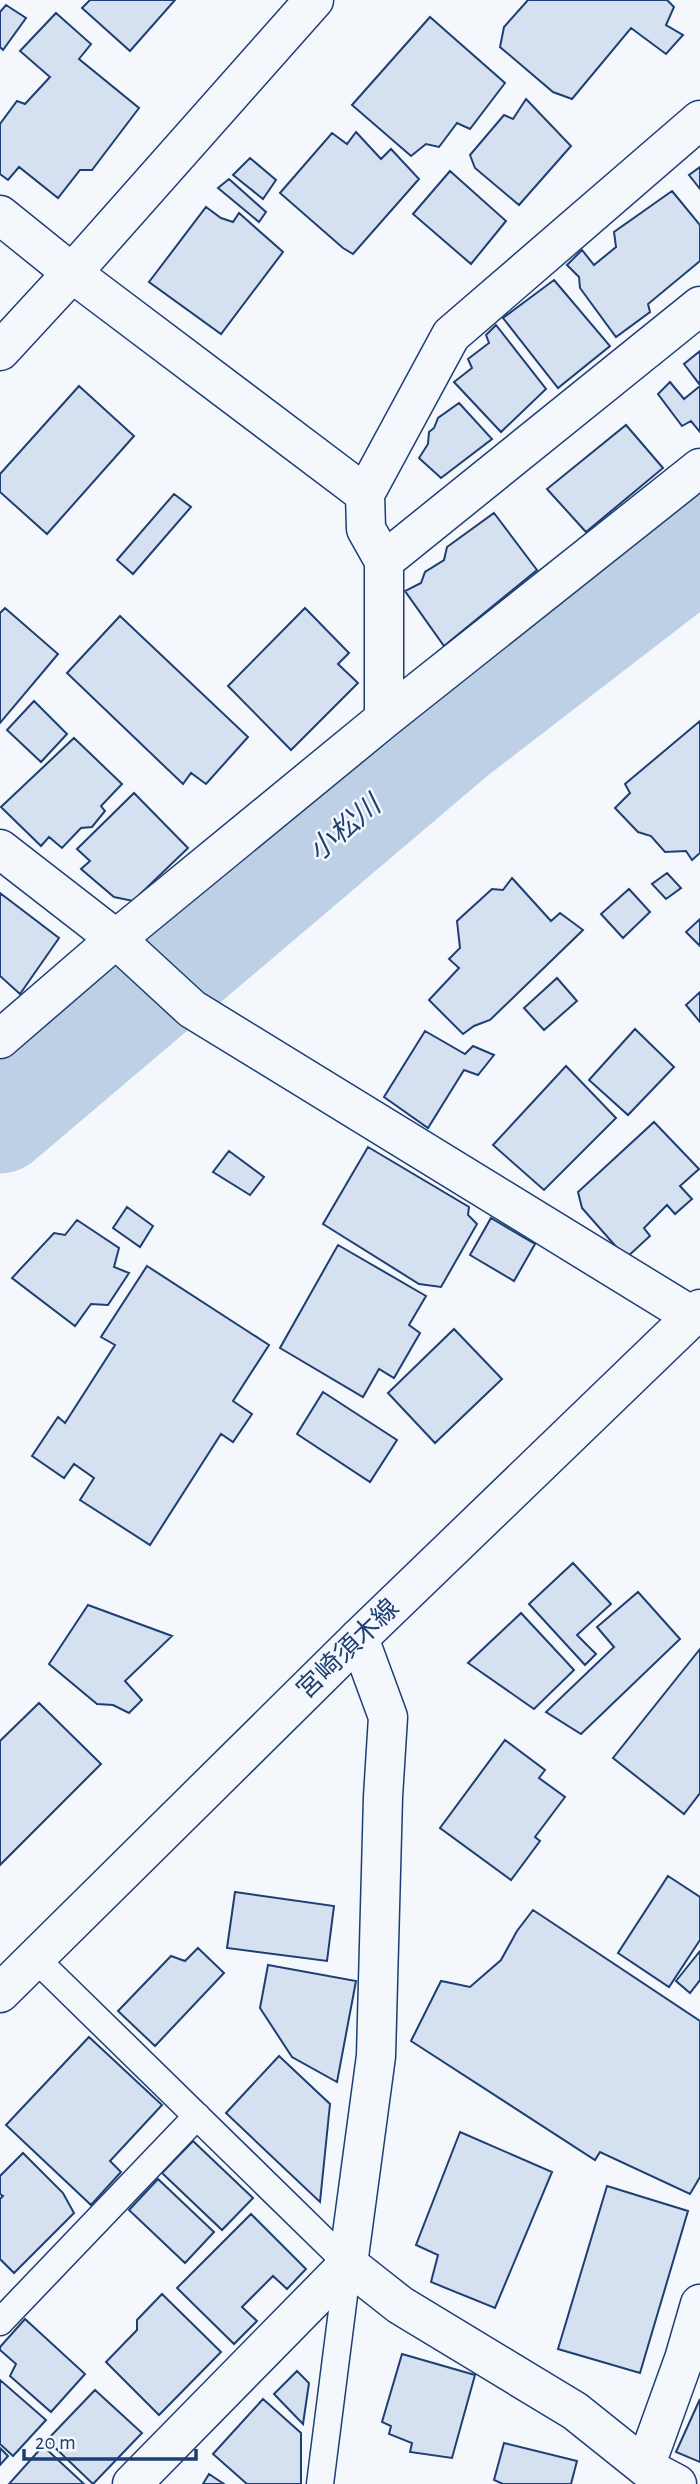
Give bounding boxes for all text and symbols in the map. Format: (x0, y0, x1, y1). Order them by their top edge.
water label: 小松川 (303, 788, 388, 867)
street label: 宮崎須木線 (292, 1594, 404, 1704)
scale bar (24, 2418, 196, 2462)
text: 20 m (35, 2432, 76, 2453)

